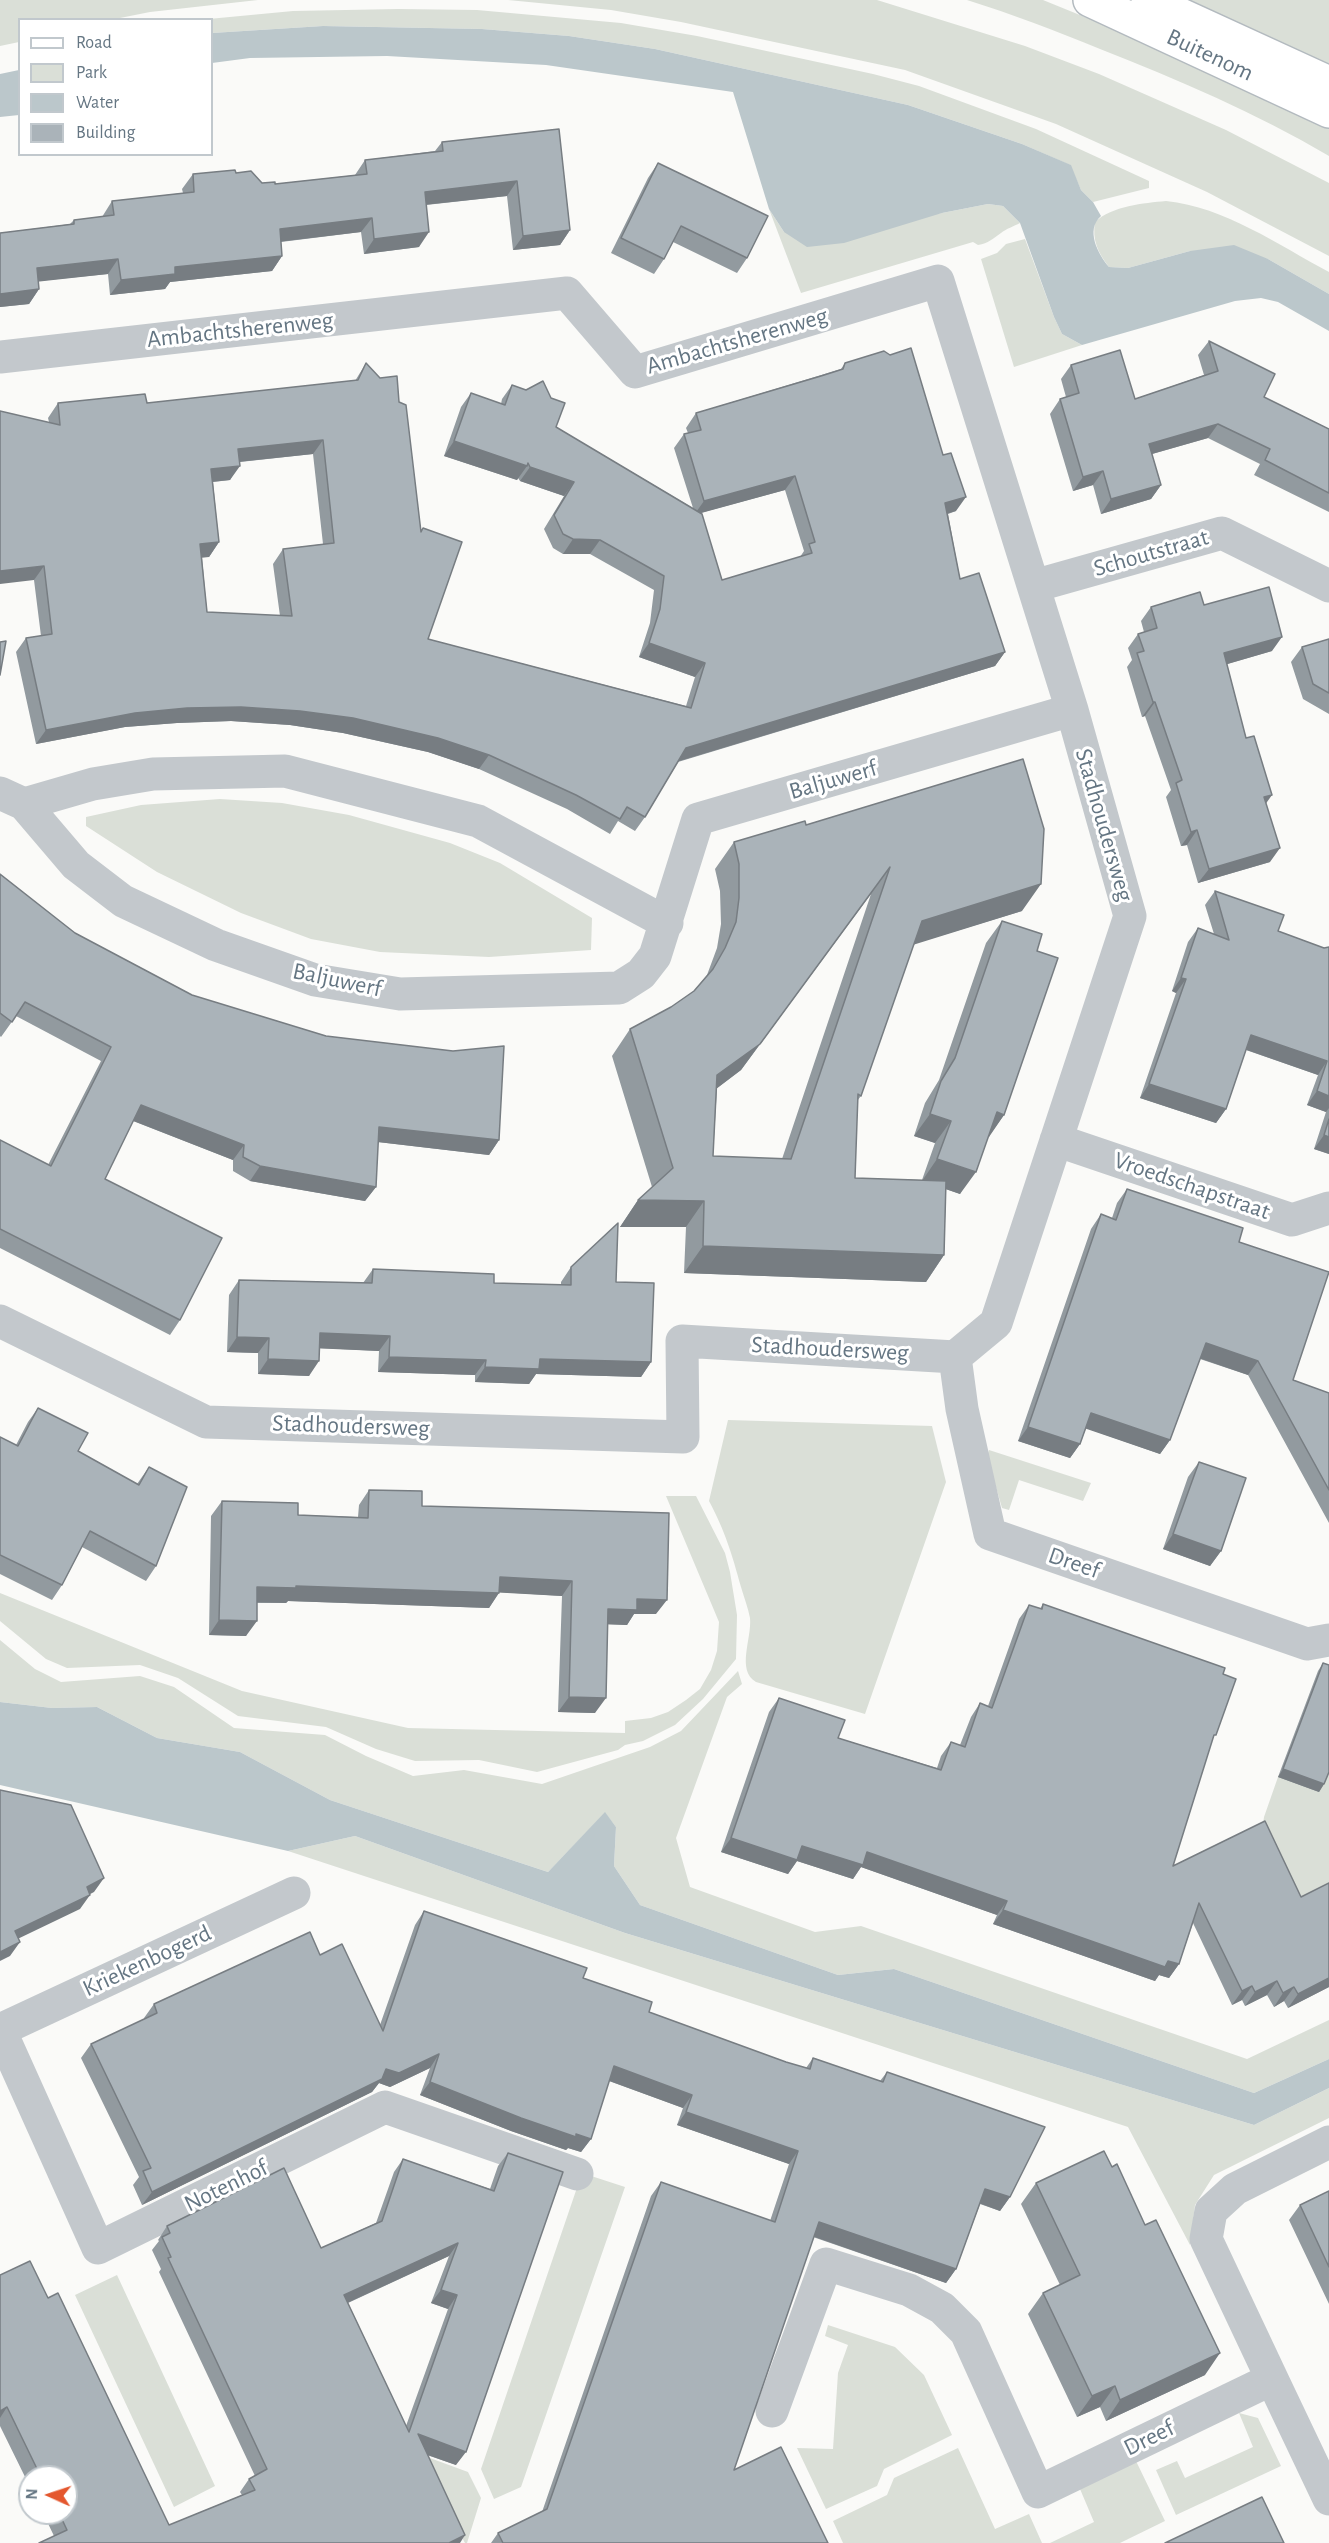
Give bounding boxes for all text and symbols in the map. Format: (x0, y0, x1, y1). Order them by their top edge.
legend (18, 18, 213, 156)
street label: Buitenom (1162, 22, 1258, 88)
text: Road (76, 34, 112, 52)
text: Park (76, 64, 107, 82)
text: Water (76, 94, 119, 112)
text: Building (76, 124, 135, 142)
street label: Ambachtsherenweg (643, 301, 831, 381)
street label: Ambachtsherenweg (145, 306, 335, 354)
street label: Schoutstraat (1090, 523, 1212, 583)
street label: Stadhoudersweg (1068, 745, 1140, 905)
street label: Baljuwerf (786, 754, 880, 806)
street label: Baljuwerf (290, 957, 384, 1003)
street label: Vroedschapstraat (1110, 1146, 1274, 1226)
street label: Stadhoudersweg (751, 1330, 909, 1368)
street label: Stadhoudersweg (272, 1409, 430, 1443)
street label: Dreef (1044, 1541, 1104, 1585)
street label: Kriekenbogerd (78, 1919, 216, 2003)
street label: Notenhof (179, 2153, 273, 2219)
street label: Dreef (1119, 2414, 1179, 2462)
north arrow (18, 2465, 78, 2525)
text: N (24, 2488, 40, 2500)

